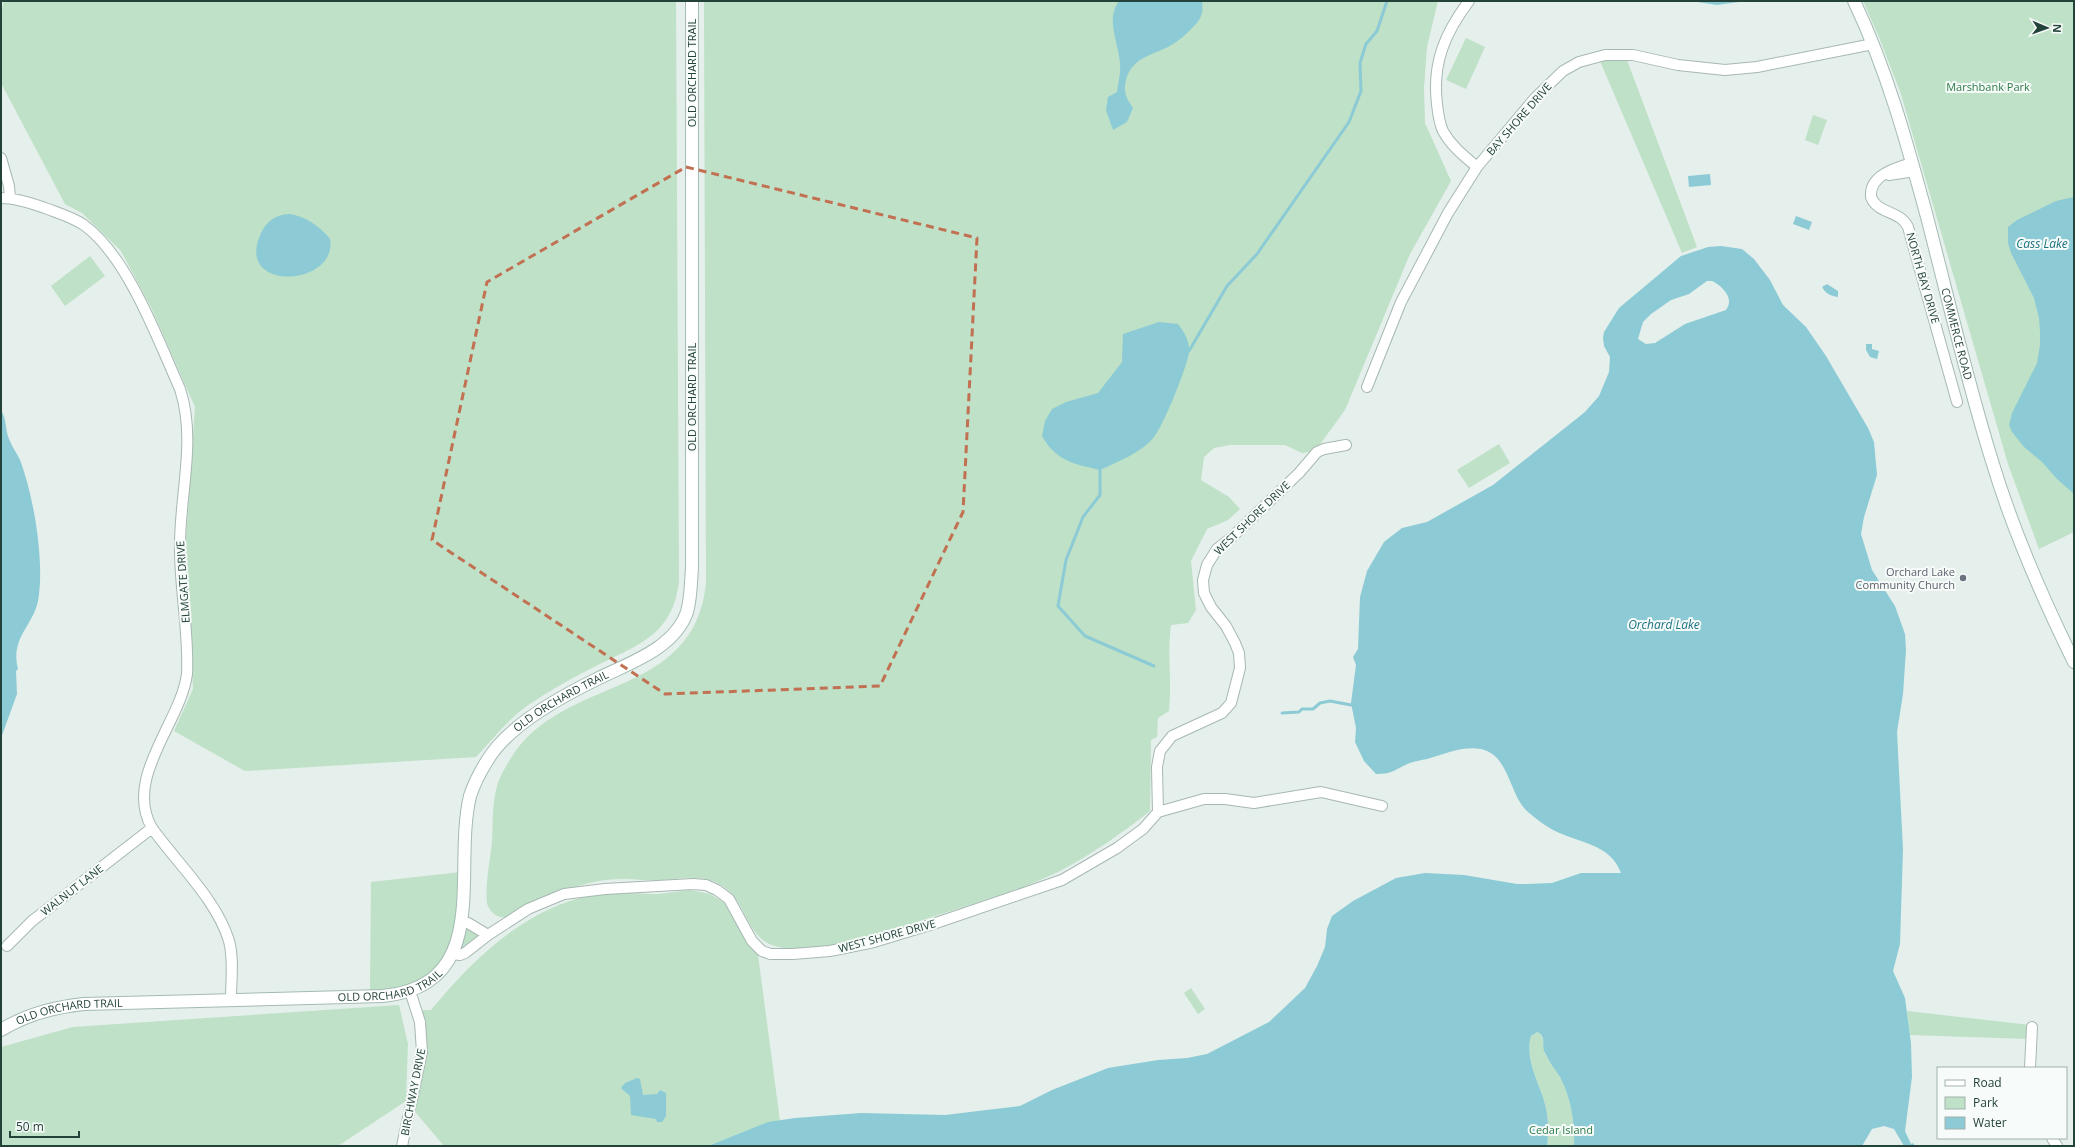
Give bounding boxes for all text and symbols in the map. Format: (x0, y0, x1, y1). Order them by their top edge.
north arrow (2027, 8, 2067, 48)
street label: OLD ORCHARD TRAIL (684, 18, 699, 127)
text: N (2050, 24, 2065, 33)
street label: BAY SHORE DRIVE (1483, 79, 1554, 158)
park label: Marshbank Park (1946, 79, 2030, 94)
street label: NORTH BAY DRIVE (1903, 230, 1944, 325)
water label: Cass Lake (2016, 235, 2068, 252)
street label: COMMERCE ROAD (1938, 286, 1976, 382)
street label: OLD ORCHARD TRAIL (684, 342, 699, 451)
street label: WEST SHORE DRIVE (1210, 477, 1293, 558)
street label: ELMGATE DRIVE (172, 540, 193, 624)
place label: Orchard Lake Community Church (1856, 564, 1955, 592)
marker: Orchard Lake Community Church (1958, 573, 1968, 583)
water label: Orchard Lake (1628, 616, 1700, 633)
street label: OLD ORCHARD TRAIL (510, 666, 611, 735)
street label: WALNUT LANE (37, 861, 106, 919)
street label: WEST SHORE DRIVE (837, 915, 937, 956)
street label: OLD ORCHARD TRAIL (338, 966, 445, 1004)
street label: OLD ORCHARD TRAIL (13, 995, 123, 1028)
street label: BIRCHWAY DRIVE (397, 1047, 428, 1137)
legend (1937, 1067, 2067, 1139)
text: Road (1973, 1074, 2002, 1091)
text: Park (1973, 1094, 1999, 1111)
scale bar (10, 1113, 79, 1139)
text: Water (1973, 1114, 2007, 1131)
text: 50 m (16, 1118, 44, 1135)
park label: Cedar Island (1529, 1122, 1593, 1137)

